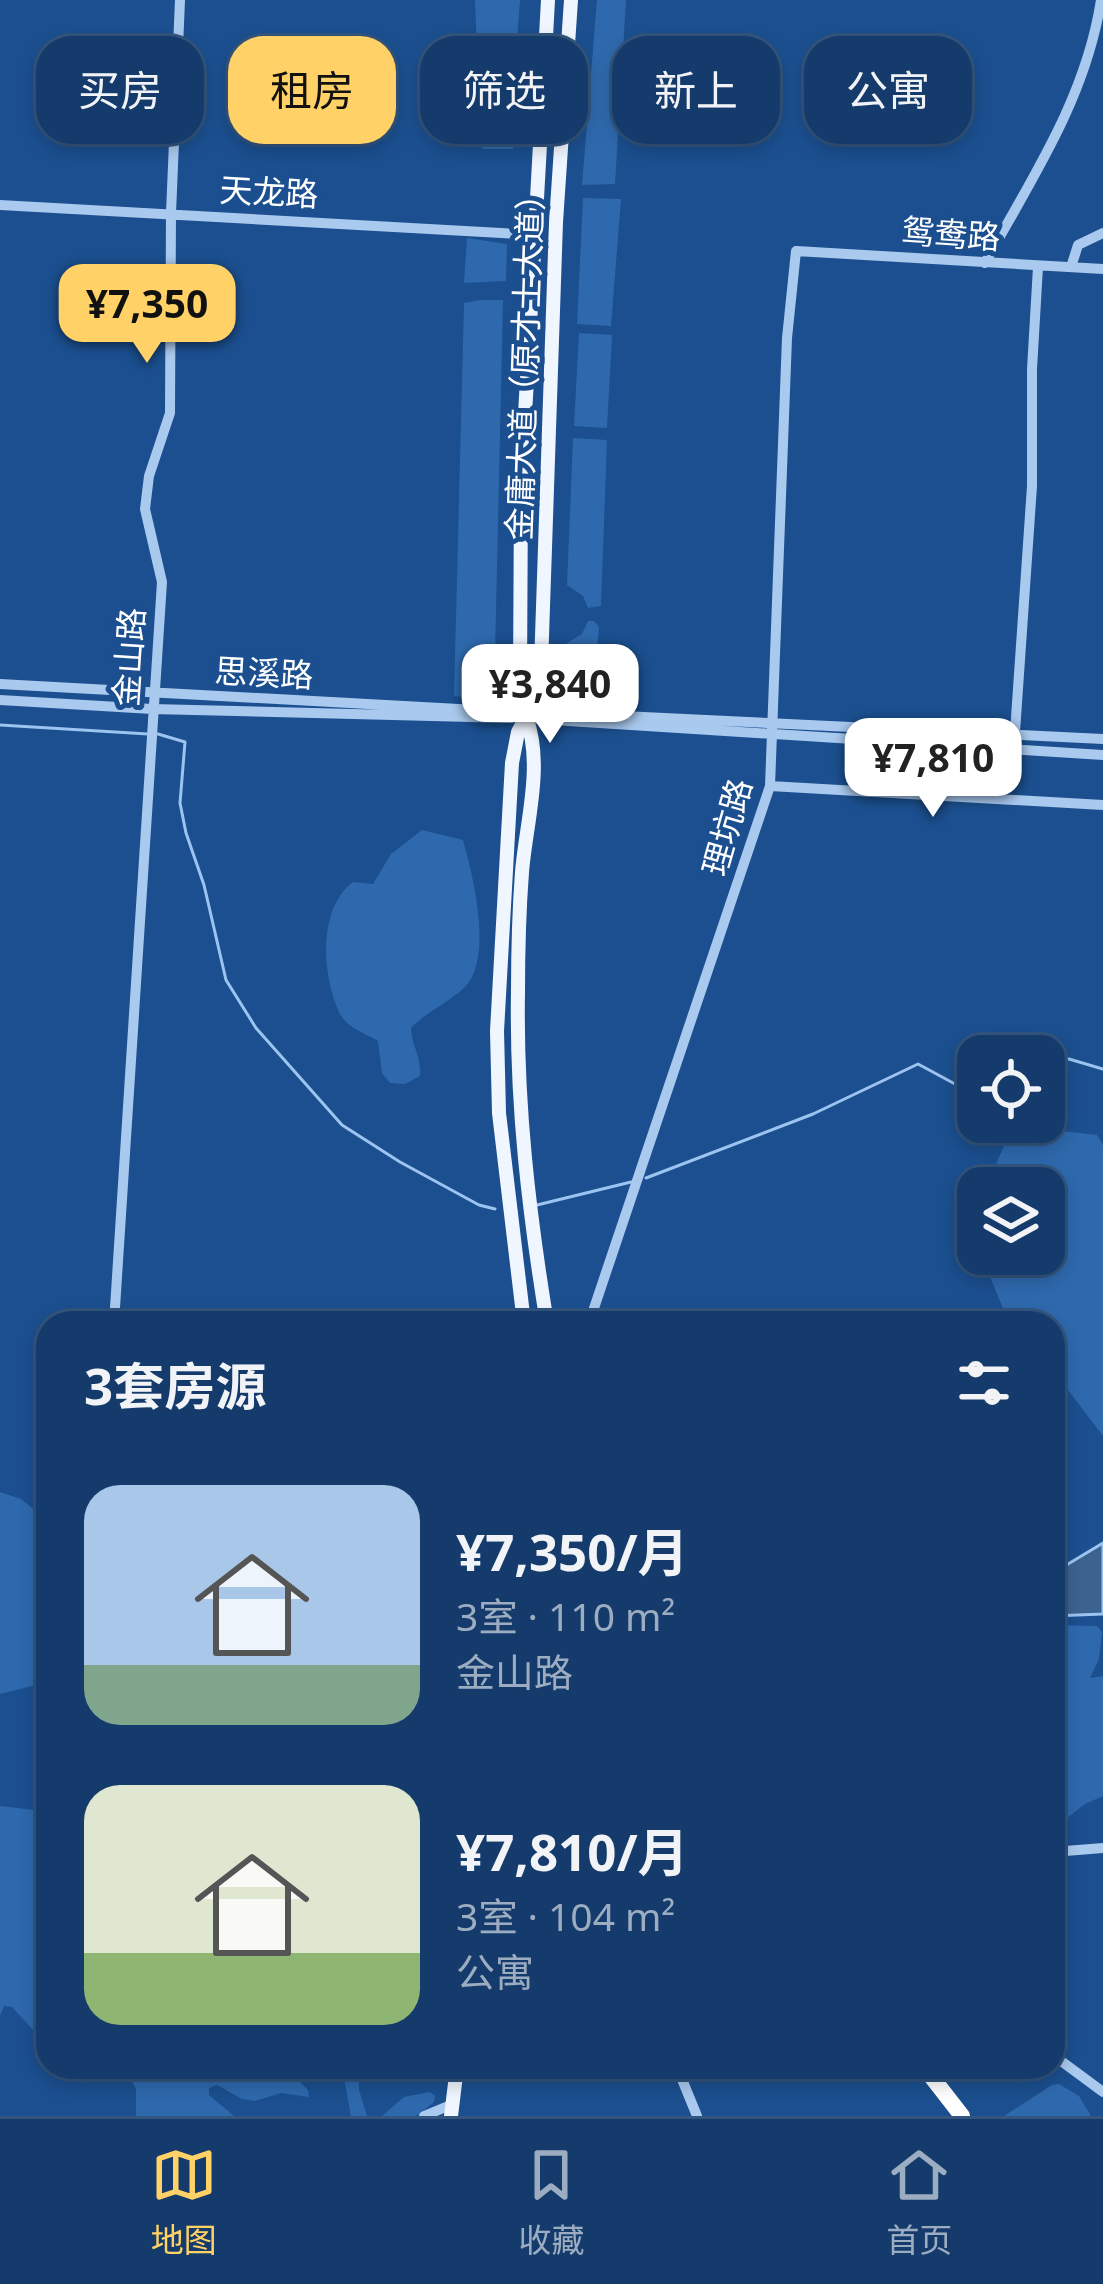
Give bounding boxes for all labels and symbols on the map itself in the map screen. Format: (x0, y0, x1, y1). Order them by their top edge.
street label: 天龙路 (218, 166, 320, 217)
street label: 金庸大道（原才士大道） (496, 177, 553, 541)
street label: 鸳鸯路 (900, 208, 1002, 259)
pin: ¥7,350 (49, 264, 245, 366)
street label: 金山路 (103, 606, 154, 708)
pin: ¥3,840 (452, 644, 648, 746)
street label: 思溪路 (213, 647, 315, 698)
pin: ¥7,810 (835, 718, 1031, 820)
street label: 理坑路 (691, 773, 762, 881)

